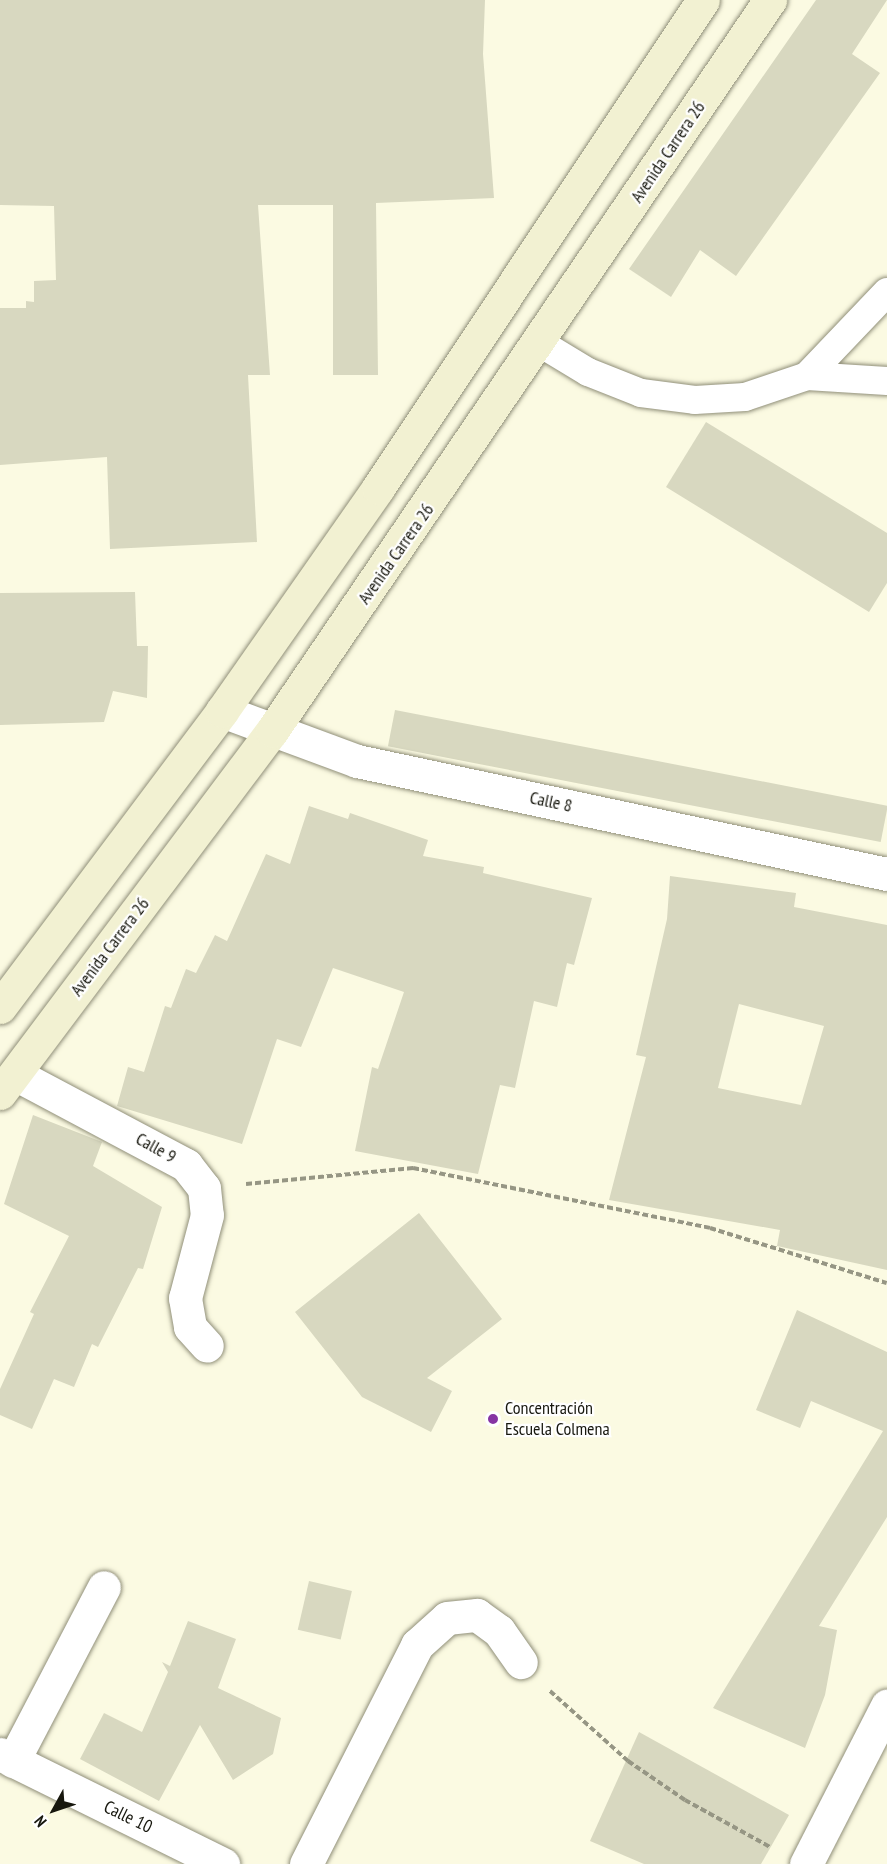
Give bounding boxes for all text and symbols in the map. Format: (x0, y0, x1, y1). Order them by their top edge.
street label: Avenida Carrera 26 (626, 97, 710, 207)
street label: Avenida Carrera 26 (353, 500, 439, 608)
street label: Calle 8 (528, 787, 574, 817)
street label: Avenida Carrera 26 (66, 894, 154, 1000)
street label: Calle 9 (132, 1128, 180, 1168)
place label: Concentración Escuela Colmena (505, 1398, 610, 1440)
marker: Concentración Escuela Colmena (486, 1412, 500, 1426)
north arrow (24, 1780, 84, 1840)
street label: Calle 10 (100, 1796, 156, 1838)
text: N (30, 1812, 51, 1831)

